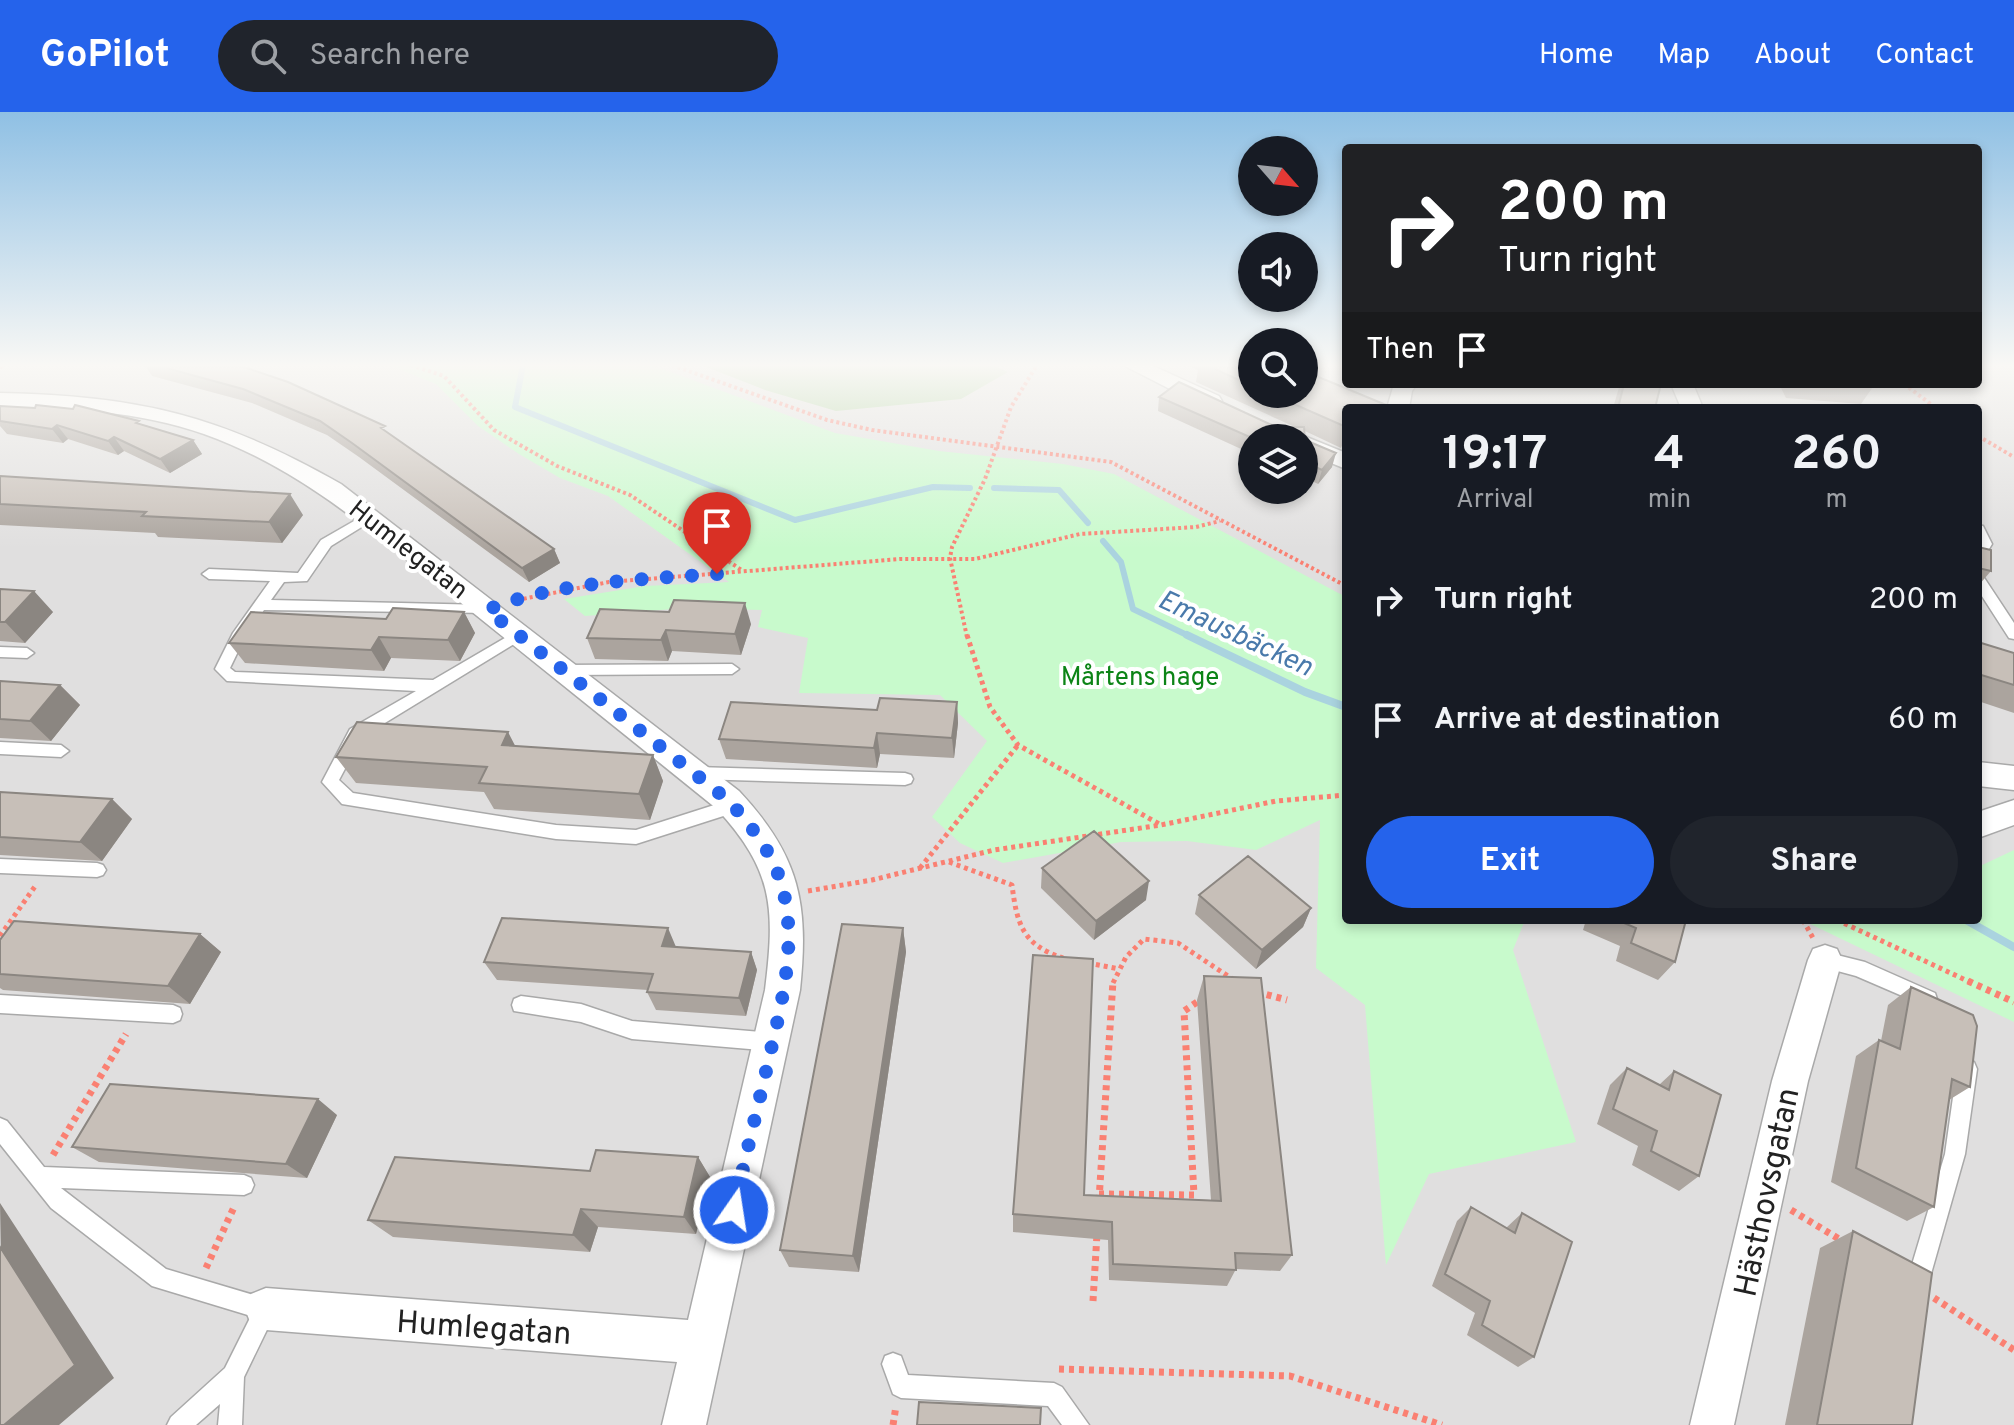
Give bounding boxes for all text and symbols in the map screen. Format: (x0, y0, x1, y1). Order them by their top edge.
search box (218, 20, 778, 92)
text: GoPilot (40, 32, 170, 81)
icon: search (246, 34, 290, 78)
text: Search here (310, 38, 470, 75)
text: Home (1539, 38, 1613, 74)
text: Map (1657, 38, 1710, 74)
text: About (1754, 38, 1831, 74)
text: Contact (1875, 38, 1974, 74)
north arrow (1238, 136, 1318, 216)
map controls (1238, 136, 1318, 504)
text: 200 m (1498, 170, 1669, 240)
icon: right (1366, 176, 1470, 280)
button: sound (1238, 232, 1318, 312)
text: Turn right (1498, 239, 1657, 285)
button: search (1238, 328, 1318, 408)
icon: arrive (1450, 328, 1494, 372)
text: Then (1366, 332, 1434, 369)
button: layers (1238, 424, 1318, 504)
text: 19:17 (1442, 426, 1547, 486)
text: 4 (1654, 426, 1685, 486)
text: 260 (1791, 426, 1882, 486)
text: Arrival (1456, 484, 1534, 517)
text: min (1648, 484, 1691, 517)
text: m (1825, 484, 1848, 517)
pin (683, 492, 751, 574)
street label: Humlegatan (341, 494, 474, 608)
icon: arrive (695, 504, 739, 548)
icon: right (1366, 578, 1410, 622)
text: Turn right (1434, 582, 1572, 619)
text: 200 m (1869, 582, 1958, 619)
water label: Emausbäcken (1151, 583, 1318, 686)
park label: Mårtens hage (1061, 662, 1219, 695)
icon: arrive (1366, 698, 1410, 742)
text: Arrive at destination (1434, 702, 1720, 739)
text: 60 m (1888, 702, 1958, 739)
button: Exit (1366, 816, 1654, 908)
button: Share (1670, 816, 1958, 908)
street label: Hästhovsgatan (1727, 1084, 1811, 1301)
position arrow (692, 1168, 776, 1252)
street label: Humlegatan (395, 1304, 573, 1356)

